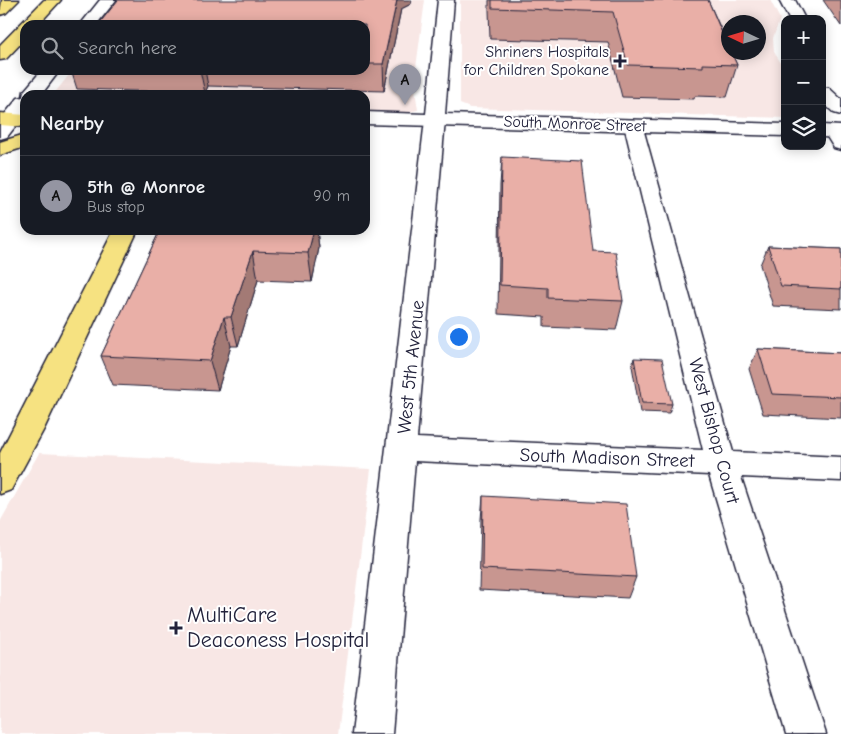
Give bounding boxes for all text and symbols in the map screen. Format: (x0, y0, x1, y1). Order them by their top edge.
north arrow (721, 15, 766, 60)
map controls (781, 15, 826, 150)
button: + (781, 15, 826, 60)
search box (20, 20, 370, 75)
icon: search (38, 34, 66, 62)
text: Search here (78, 37, 177, 59)
place label: Shriners Hospitals for Children Spokane (463, 43, 609, 79)
marker: Shriners Hospitals for Children Spokane (613, 54, 627, 68)
button: − (781, 60, 826, 105)
pin: A (389, 64, 421, 105)
button: layers (781, 105, 826, 150)
text: Nearby (40, 111, 104, 135)
street label: South Monroe Street (503, 113, 647, 135)
text: 5th @ Monroe (87, 176, 205, 198)
text: A (52, 187, 60, 205)
text: 90 m (313, 187, 350, 205)
text: Bus stop (87, 198, 145, 216)
street label: West 5th Avenue (393, 299, 429, 435)
your location (446, 324, 472, 350)
street label: West Bishop Court (684, 356, 744, 507)
street label: South Madison Street (519, 444, 695, 472)
place label: MultiCare Deaconess Hospital (187, 602, 369, 653)
marker: MultiCare Deaconess Hospital (169, 621, 183, 635)

